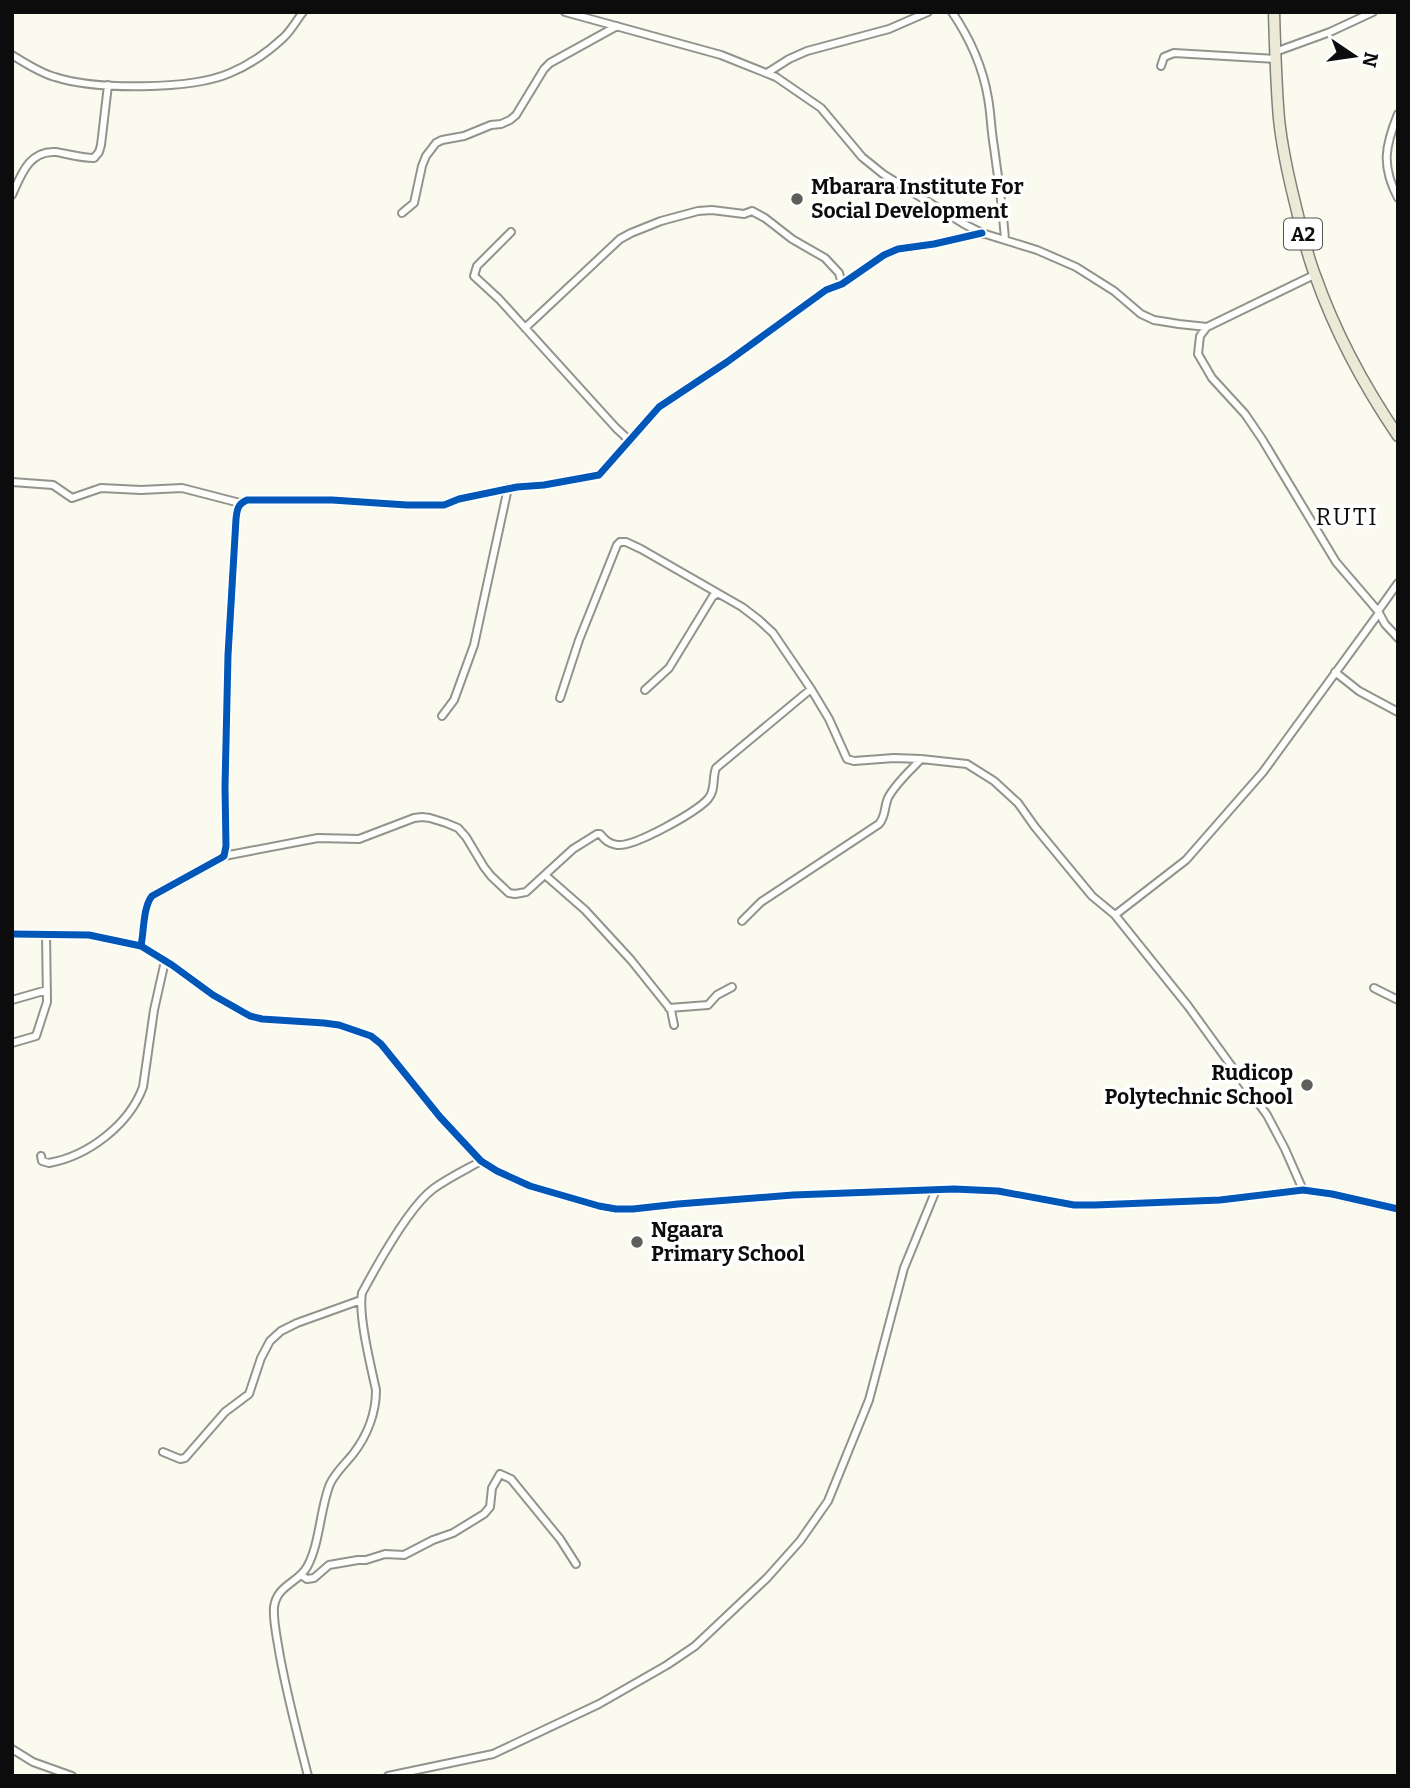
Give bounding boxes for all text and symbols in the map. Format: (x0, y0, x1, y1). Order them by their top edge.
north arrow (1319, 21, 1389, 91)
text: N (1357, 50, 1383, 70)
place label: Mbarara Institute For Social Development (811, 174, 1024, 224)
marker: Mbarara Institute For Social Development (789, 191, 805, 207)
road number: A2 (1284, 218, 1322, 250)
district label: RUTI (1315, 503, 1379, 531)
place label: Rudicop Polytechnic School (1104, 1060, 1293, 1110)
marker: Rudicop Polytechnic School (1299, 1077, 1315, 1093)
place label: Ngaara Primary School (651, 1217, 805, 1267)
marker: Ngaara Primary School (629, 1234, 645, 1250)

